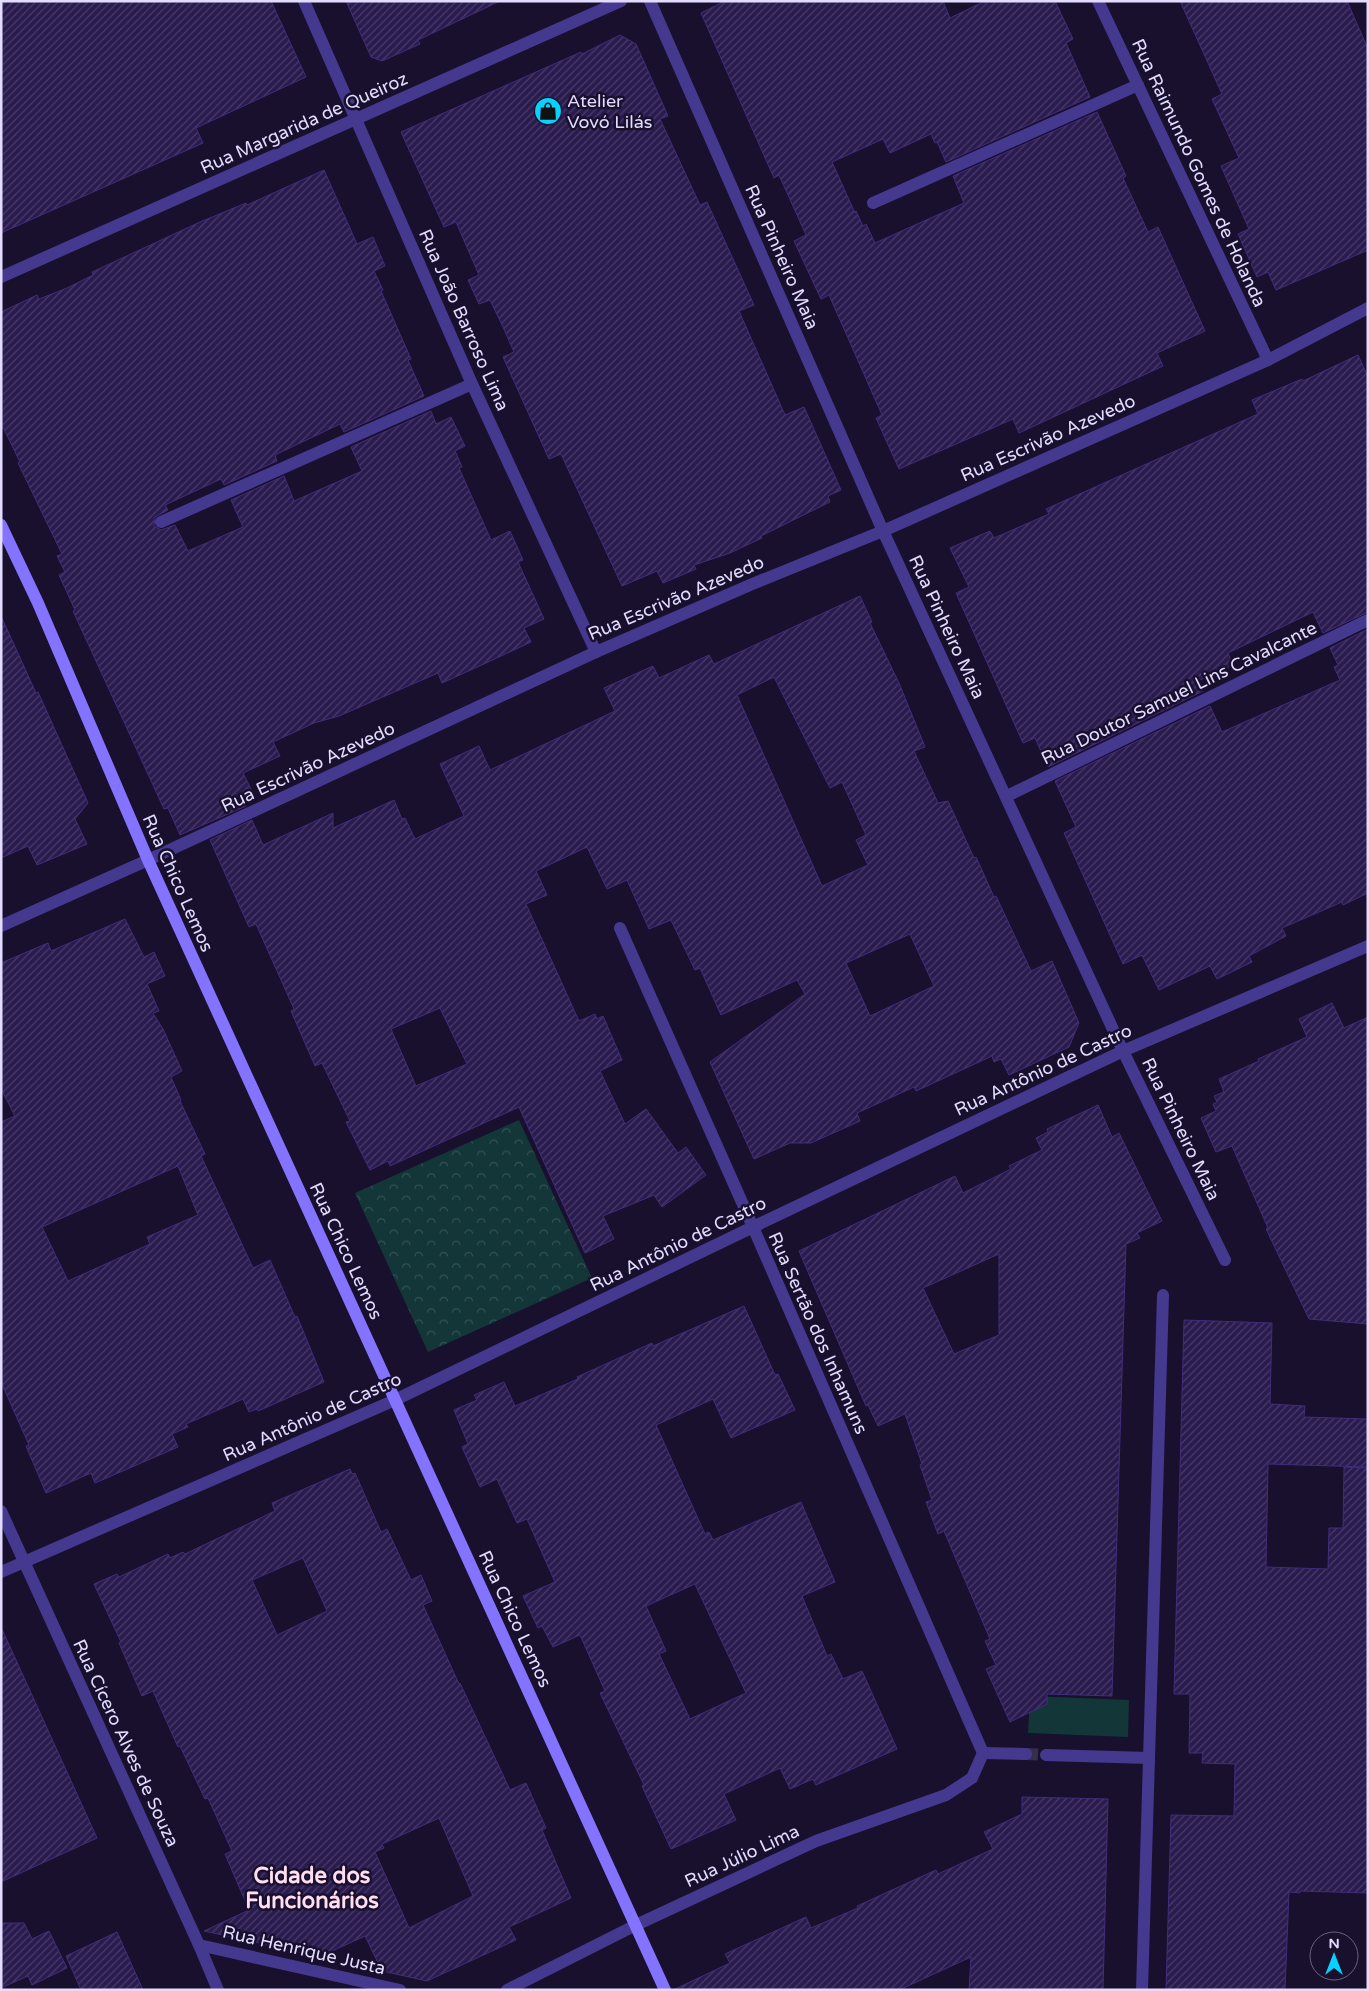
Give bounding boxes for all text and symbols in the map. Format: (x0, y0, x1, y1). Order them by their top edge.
street label: Rua Raimundo Gomes de Holanda (1127, 35, 1271, 311)
street label: Rua Margarida de Queiroz (197, 67, 411, 179)
place label: Atelier Vovó Lilás (567, 90, 652, 133)
shop icon: Atelier Vovó Lilás (533, 96, 563, 126)
street label: Rua Pinheiro Maia (740, 181, 824, 333)
street label: Rua João Barroso Lima (414, 226, 514, 414)
street label: Rua Escrivão Azevedo (957, 389, 1139, 487)
street label: Rua Escrivão Azevedo (585, 551, 767, 645)
street label: Rua Pinheiro Maia (904, 552, 990, 702)
street label: Rua Doutor Samuel Lins Cavalcante (1038, 616, 1320, 770)
street label: Rua Escrivão Azevedo (218, 717, 398, 817)
street label: Rua Chico Lemos (138, 811, 218, 955)
street label: Rua Antônio de Castro (951, 1019, 1135, 1121)
street label: Rua Pinheiro Maia (1137, 1054, 1225, 1204)
street label: Rua Chico Lemos (305, 1179, 387, 1323)
street label: Rua Antônio de Castro (586, 1192, 770, 1296)
street label: Rua Sertão dos Inhamuns (763, 1228, 873, 1438)
street label: Rua Antônio de Castro (219, 1368, 405, 1466)
street label: Rua Chico Lemos (474, 1547, 556, 1691)
street label: Rua Cícero Alves de Souza (68, 1636, 184, 1850)
street label: Rua Júlio Lima (681, 1820, 803, 1892)
district label: Cidade dos Funcionários (245, 1863, 379, 1914)
street label: Rua Henrique Justa (220, 1921, 388, 1979)
north arrow (1309, 1931, 1359, 1981)
text: N (1328, 1935, 1340, 1952)

